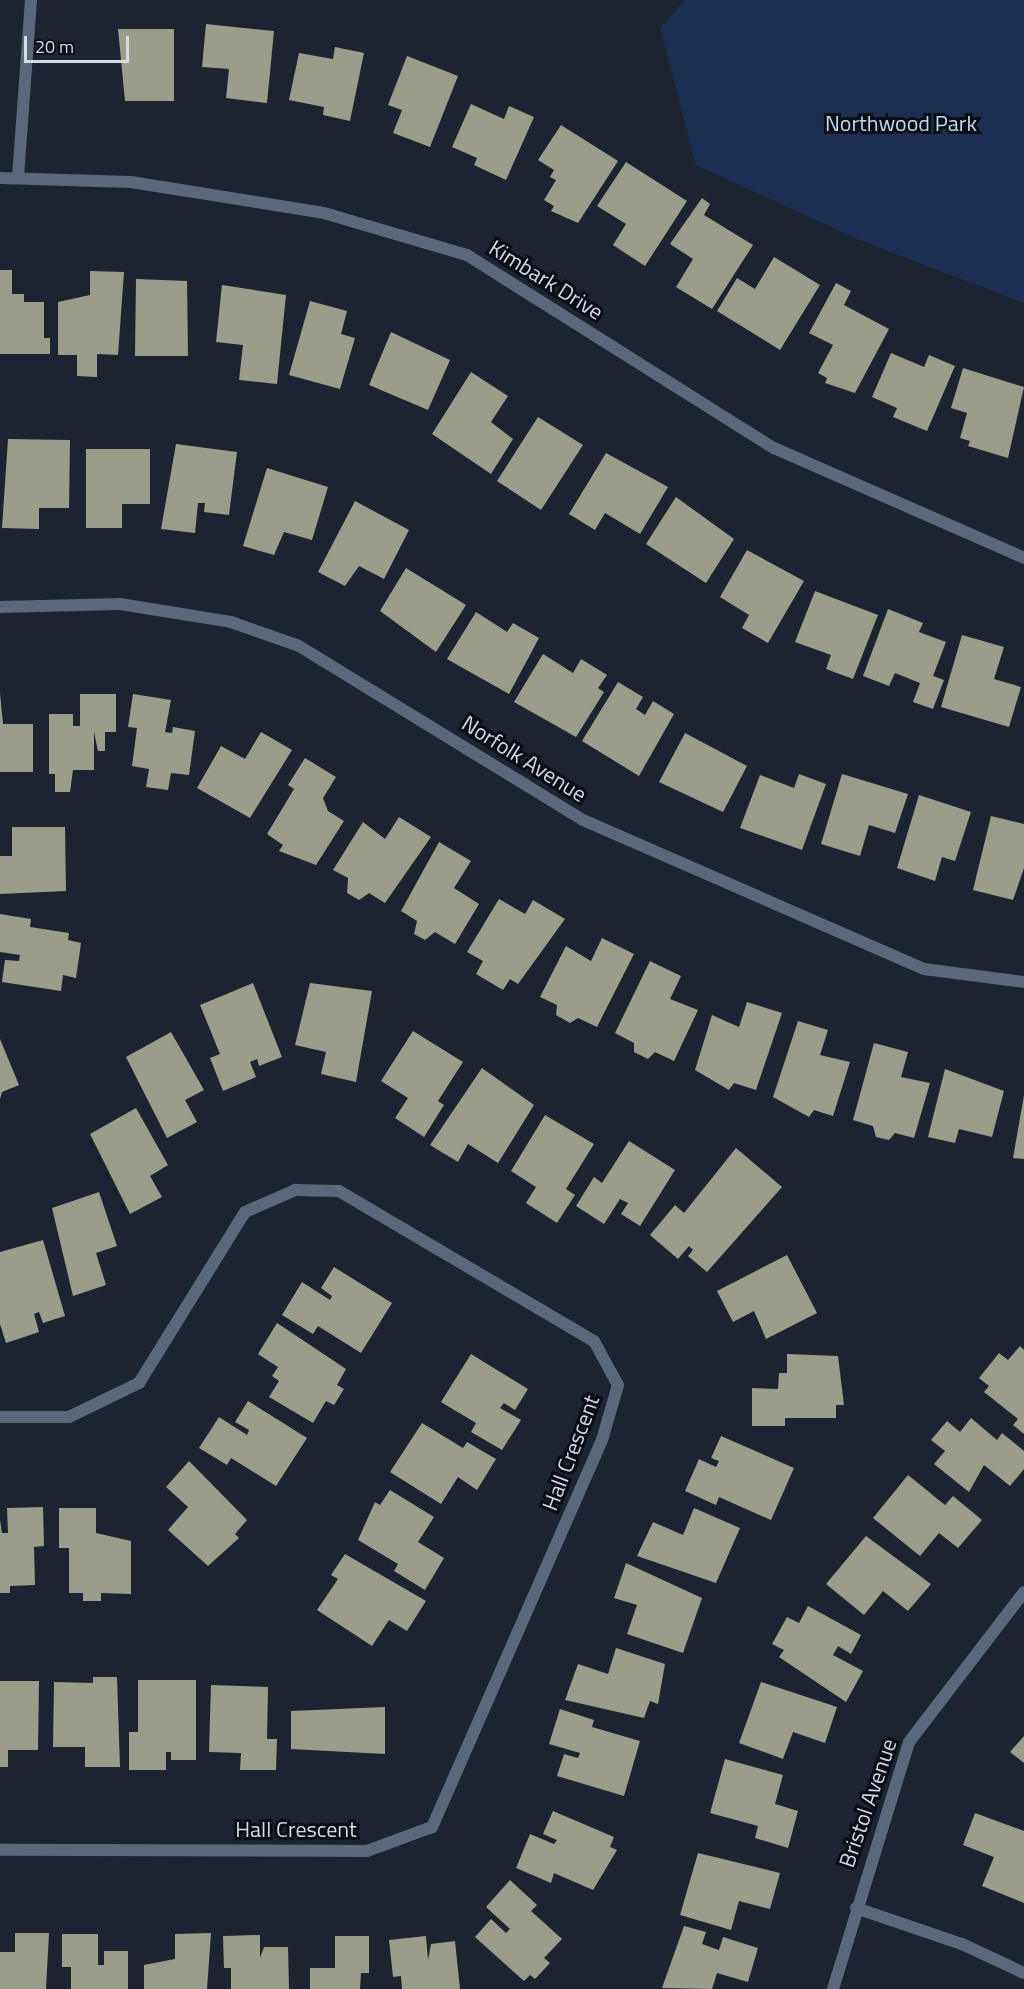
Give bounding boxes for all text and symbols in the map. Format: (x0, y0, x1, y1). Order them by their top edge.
scale bar (27, 24, 132, 62)
text: 20 m (35, 33, 74, 60)
park label: Northwood Park (825, 111, 977, 137)
street label: Kimbark Drive (484, 235, 608, 325)
street label: Norfolk Avenue (457, 710, 591, 808)
street label: Hall Crescent (537, 1392, 605, 1514)
street label: Bristol Avenue (834, 1735, 902, 1871)
street label: Hall Crescent (235, 1817, 357, 1843)

